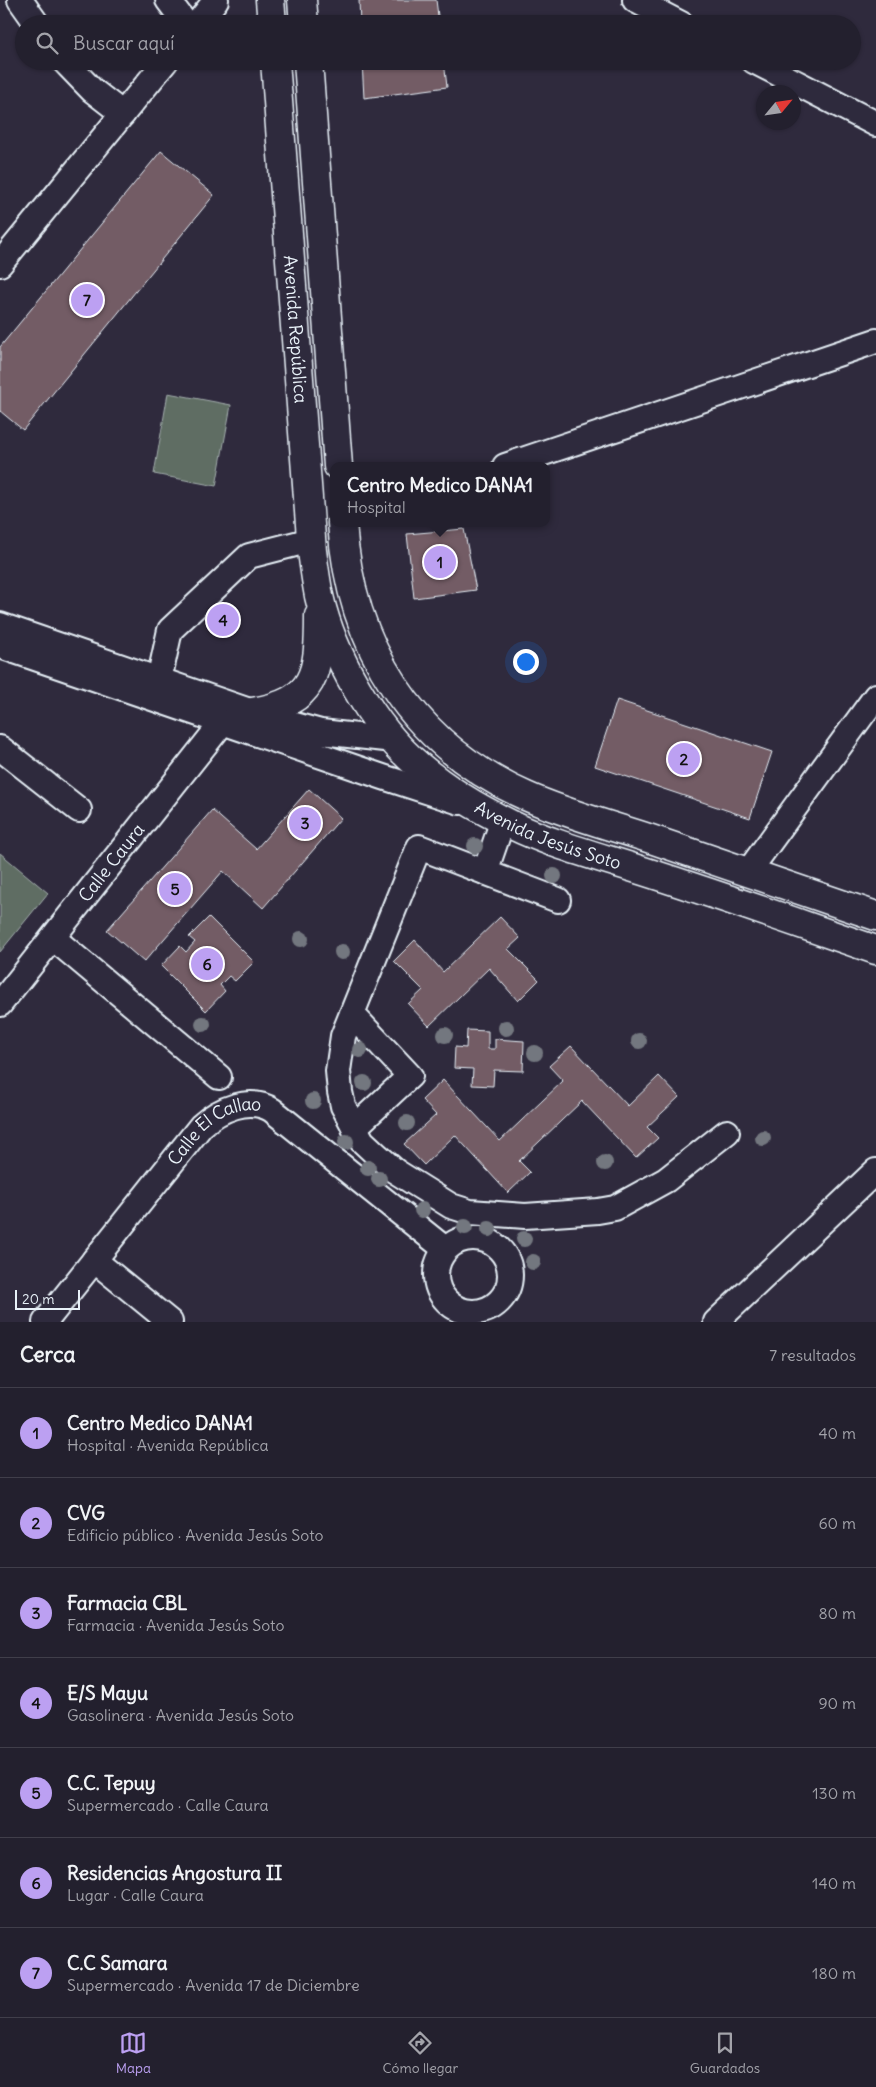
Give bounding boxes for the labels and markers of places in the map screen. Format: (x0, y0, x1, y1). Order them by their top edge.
pin: 7 (71, 281, 103, 319)
pin: 1 (424, 543, 456, 581)
pin: 4 (207, 601, 239, 639)
pin: 2 (668, 740, 700, 778)
pin: 3 (289, 804, 321, 842)
pin: 5 (159, 870, 191, 908)
pin: 6 (191, 945, 223, 983)

